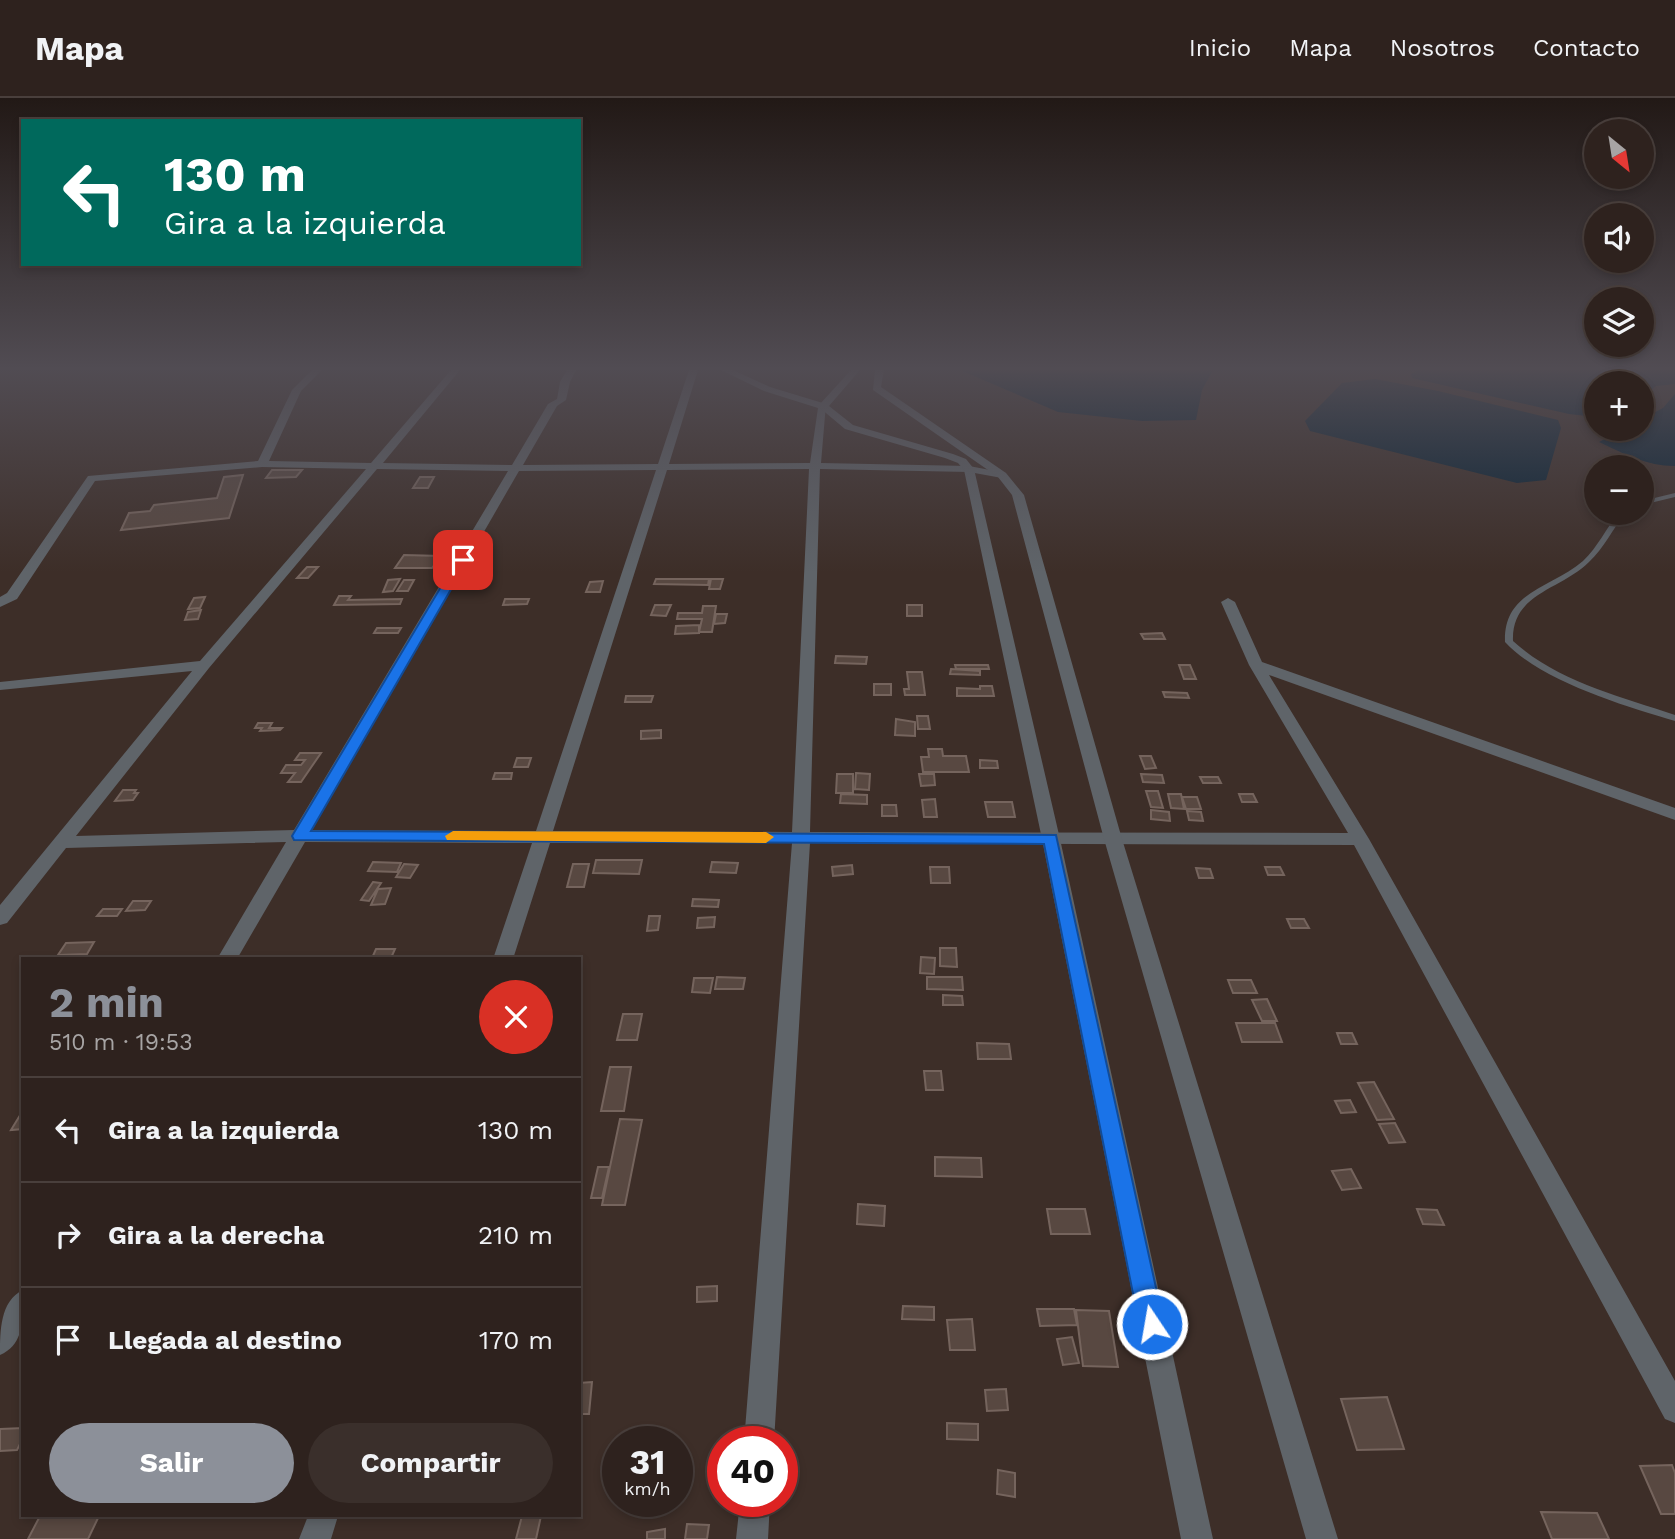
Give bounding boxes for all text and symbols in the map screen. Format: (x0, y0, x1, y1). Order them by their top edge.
text: Mapa (35, 29, 124, 68)
text: Inicio (1189, 34, 1251, 62)
text: Mapa (1289, 34, 1352, 62)
text: Nosotros (1390, 34, 1495, 62)
text: Contacto (1533, 34, 1640, 62)
north arrow (1584, 119, 1654, 189)
map controls (1584, 119, 1654, 525)
text: 130 m (164, 145, 306, 203)
icon: left (49, 147, 140, 238)
button: sound (1584, 203, 1654, 273)
text: Gira a la izquierda (164, 204, 446, 242)
button: layers (1584, 287, 1654, 357)
button: + (1584, 371, 1654, 441)
button: − (1584, 455, 1654, 525)
pin (433, 530, 493, 590)
icon: arrive (444, 541, 482, 579)
text: 2 min (49, 978, 164, 1027)
button: close (479, 980, 553, 1054)
text: 510 m · 19:53 (49, 1029, 193, 1056)
icon: left (49, 1111, 87, 1149)
text: Gira a la izquierda (108, 1115, 339, 1145)
text: 130 m (478, 1115, 553, 1145)
icon: right (49, 1216, 87, 1254)
text: Gira a la derecha (108, 1220, 324, 1250)
text: 210 m (478, 1220, 553, 1250)
position arrow (1115, 1287, 1189, 1361)
icon: arrive (49, 1321, 87, 1359)
text: Llegada al destino (108, 1325, 342, 1355)
text: 170 m (479, 1325, 553, 1355)
button: Salir (49, 1423, 294, 1503)
button: Compartir (308, 1423, 553, 1503)
speed limit sign: 40 (707, 1426, 798, 1517)
text: 31 (630, 1441, 665, 1483)
text: km/h (624, 1478, 671, 1499)

